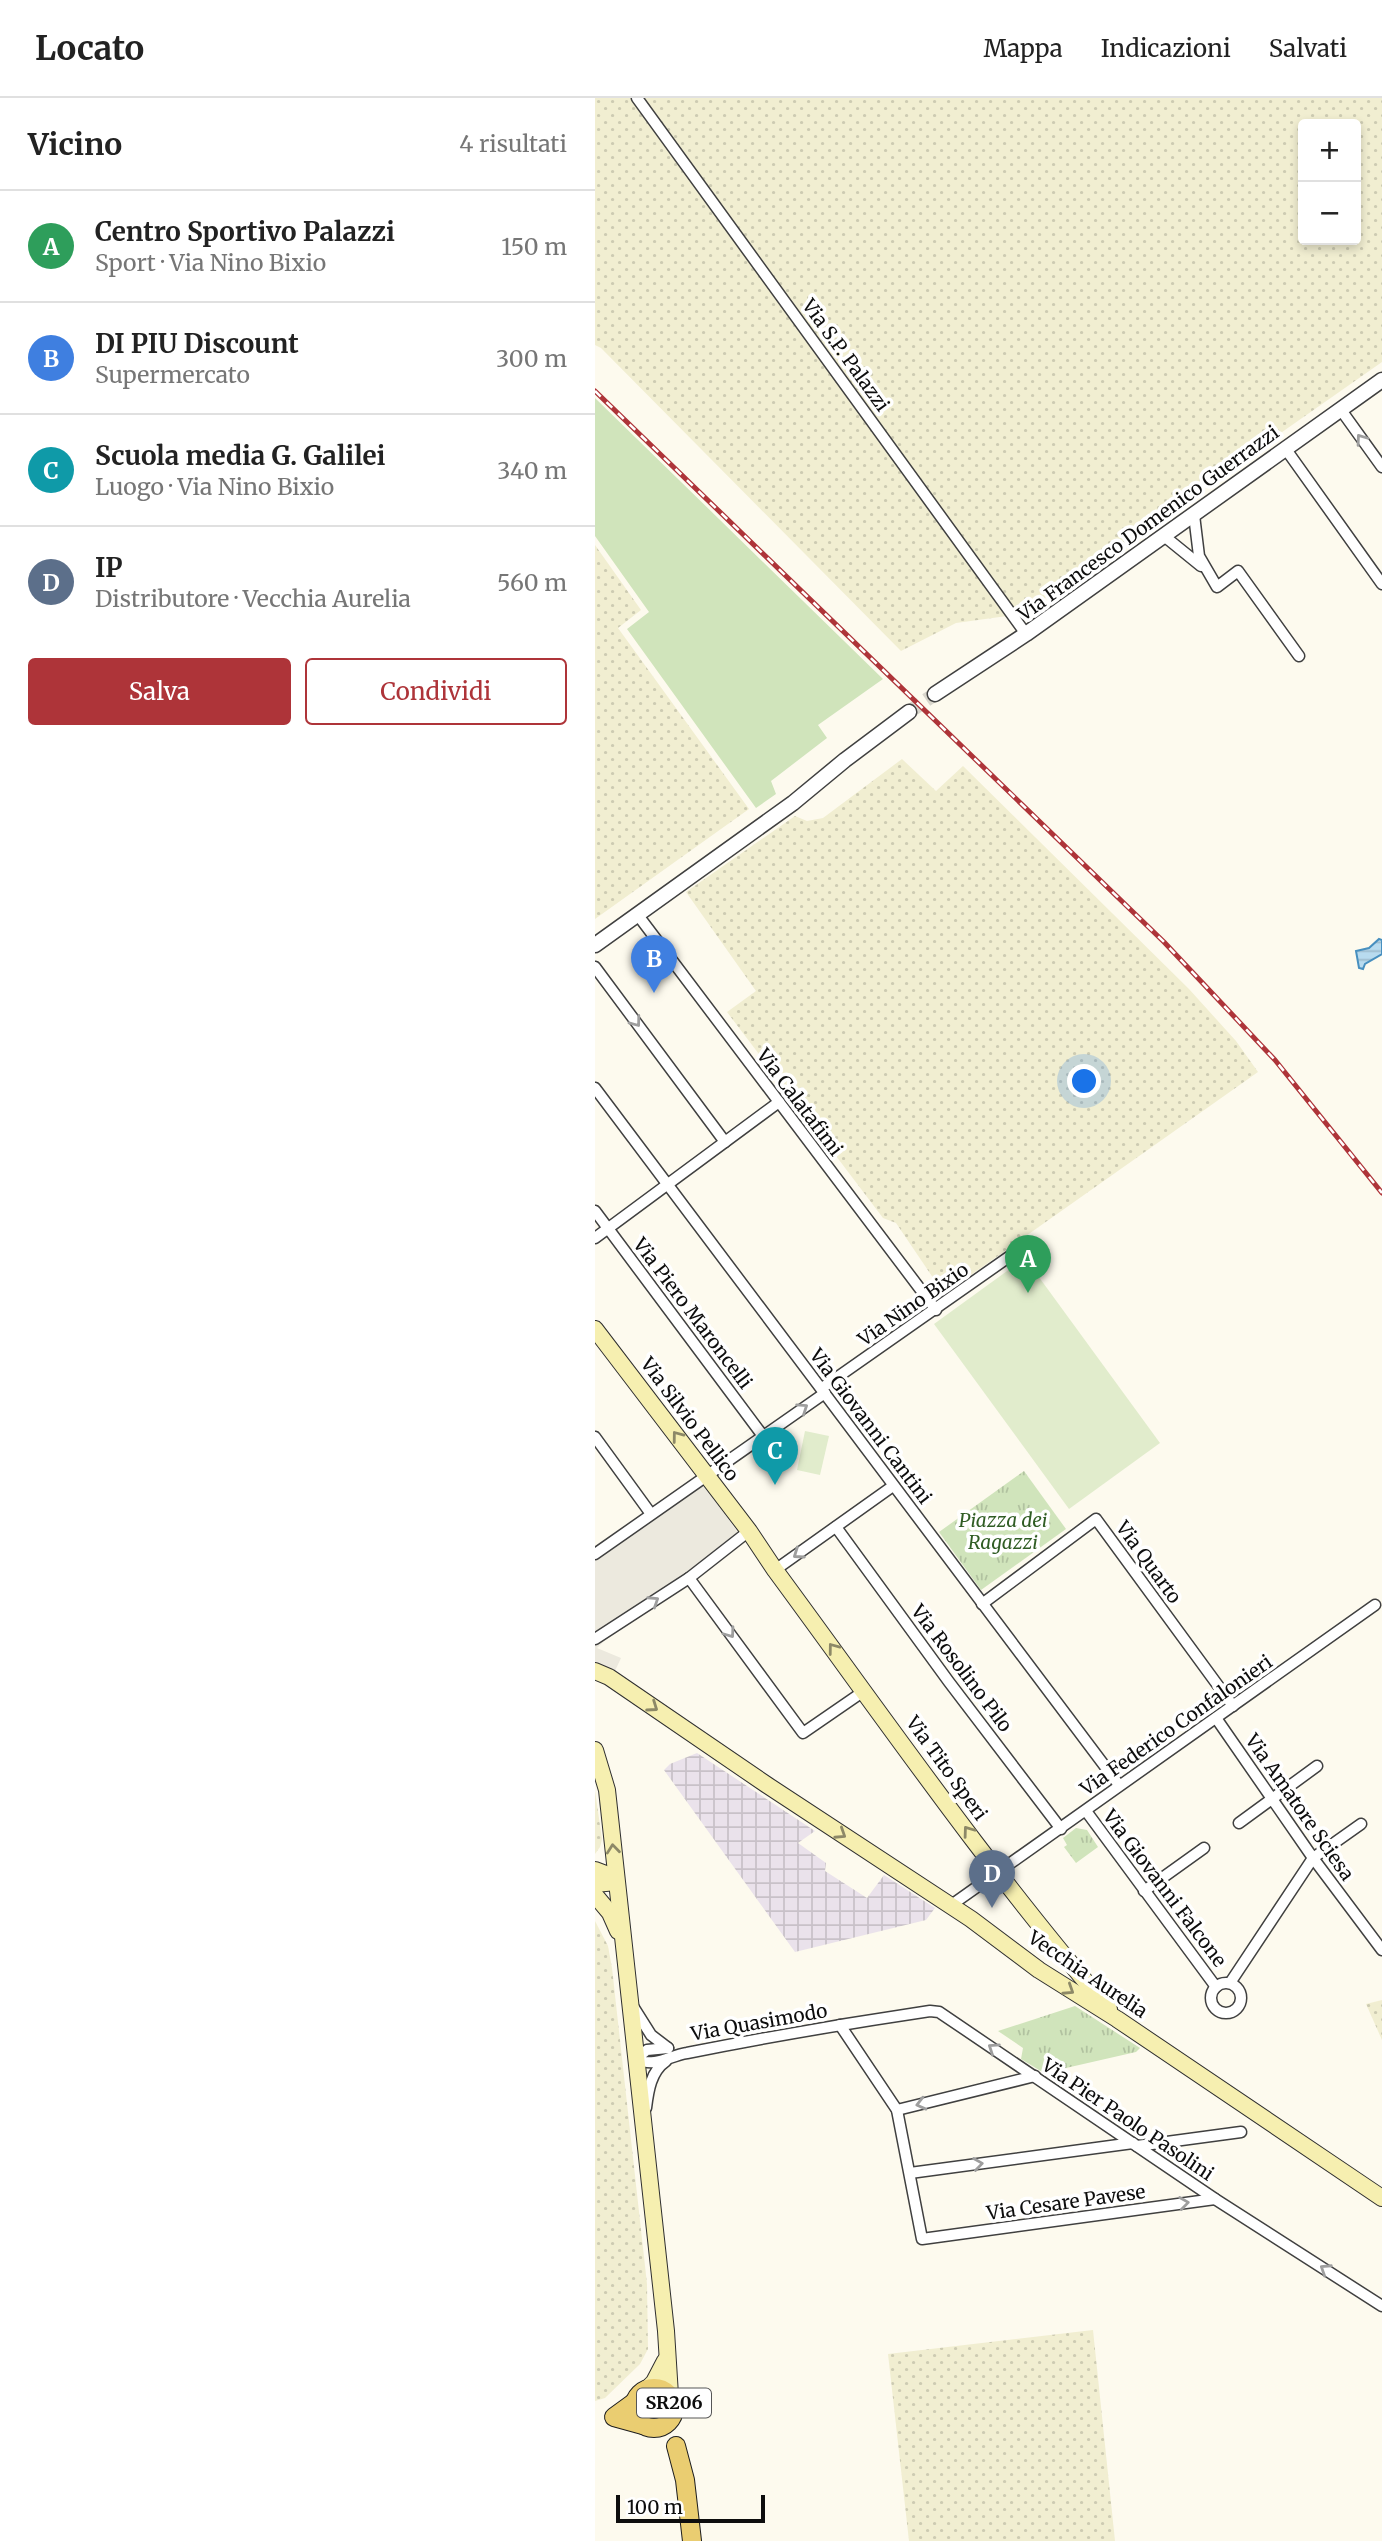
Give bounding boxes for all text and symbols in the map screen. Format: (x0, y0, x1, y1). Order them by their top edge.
text: Locato (35, 28, 144, 69)
text: Mappa (984, 33, 1063, 64)
text: Indicazioni (1101, 33, 1231, 64)
text: Salvati (1269, 33, 1347, 64)
map controls (1298, 119, 1361, 245)
button: + (1298, 119, 1361, 182)
text: Vicino (28, 125, 122, 163)
text: 4 risultati (459, 129, 567, 158)
button: − (1298, 182, 1361, 245)
text: Centro Sportivo Palazzi (95, 215, 395, 248)
text: A (43, 232, 59, 261)
text: 150 m (501, 232, 567, 261)
text: Sport · Via Nino Bixio (95, 248, 326, 277)
street label: Via S.P. Palazzi (797, 293, 895, 416)
text: DI PIU Discount (95, 327, 299, 360)
text: B (43, 344, 59, 373)
text: 300 m (496, 344, 567, 373)
text: Supermercato (95, 360, 250, 389)
street label: Via Francesco Domenico Guerrazzi (1012, 420, 1283, 626)
one-way arrow (1357, 434, 1369, 447)
text: Scuola media G. Galilei (95, 439, 385, 472)
text: C (43, 456, 59, 485)
text: 340 m (497, 456, 567, 485)
text: Luogo · Via Nino Bixio (95, 472, 334, 501)
text: IP (95, 551, 122, 584)
text: D (42, 568, 60, 597)
text: 560 m (497, 568, 567, 597)
text: Distributore · Vecchia Aurelia (95, 584, 411, 613)
button: Salva (28, 658, 291, 725)
button: Condividi (305, 658, 567, 725)
pin: B (631, 935, 677, 993)
one-way arrow (627, 1014, 640, 1026)
street label: Via Calatafimi (751, 1043, 848, 1161)
your location (1067, 1064, 1101, 1098)
street label: Via Piero Maroncelli (628, 1232, 758, 1393)
pin: A (1005, 1235, 1051, 1293)
street label: Via Nino Bixio (852, 1257, 973, 1352)
street label: Via Giovanni Cantini (804, 1343, 937, 1508)
street label: Via Silvio Pellico (635, 1352, 744, 1486)
one-way arrow (795, 1404, 808, 1417)
pin: C (752, 1427, 798, 1485)
one-way arrow (672, 1432, 685, 1444)
park label: Piazza dei Ragazzi (959, 1508, 1047, 1554)
street label: Via Quarto (1110, 1515, 1187, 1608)
one-way arrow (793, 1546, 806, 1558)
one-way arrow (646, 1596, 659, 1609)
street label: Via Rosolino Pilo (906, 1599, 1018, 1736)
one-way arrow (721, 1625, 734, 1638)
one-way arrow (828, 1644, 841, 1656)
street label: Via Federico Confalonieri (1074, 1649, 1277, 1801)
one-way arrow (645, 1699, 658, 1711)
street label: Via Tito Speri (901, 1710, 993, 1825)
street label: Via Amatore Sciesa (1240, 1728, 1360, 1885)
street label: Via Giovanni Falcone (1097, 1804, 1232, 1971)
one-way arrow (833, 1826, 846, 1838)
one-way arrow (964, 1827, 976, 1839)
one-way arrow (605, 1843, 620, 1855)
pin: D (969, 1850, 1015, 1908)
street label: Vecchia Aurelia (1023, 1925, 1152, 2023)
one-way arrow (1061, 1982, 1074, 1994)
street label: Via Quasimodo (688, 1998, 829, 2046)
one-way arrow (987, 2043, 1000, 2056)
street label: Via Pier Paolo Pasolini (1037, 2052, 1219, 2186)
one-way arrow (915, 2096, 927, 2110)
one-way arrow (972, 2156, 984, 2171)
street label: Via Cesare Pavese (984, 2179, 1147, 2225)
one-way arrow (1178, 2196, 1189, 2211)
one-way arrow (1319, 2265, 1332, 2278)
road number: SR206 (637, 2388, 711, 2418)
scale bar (616, 2492, 765, 2524)
text: 100 m (627, 2495, 683, 2519)

